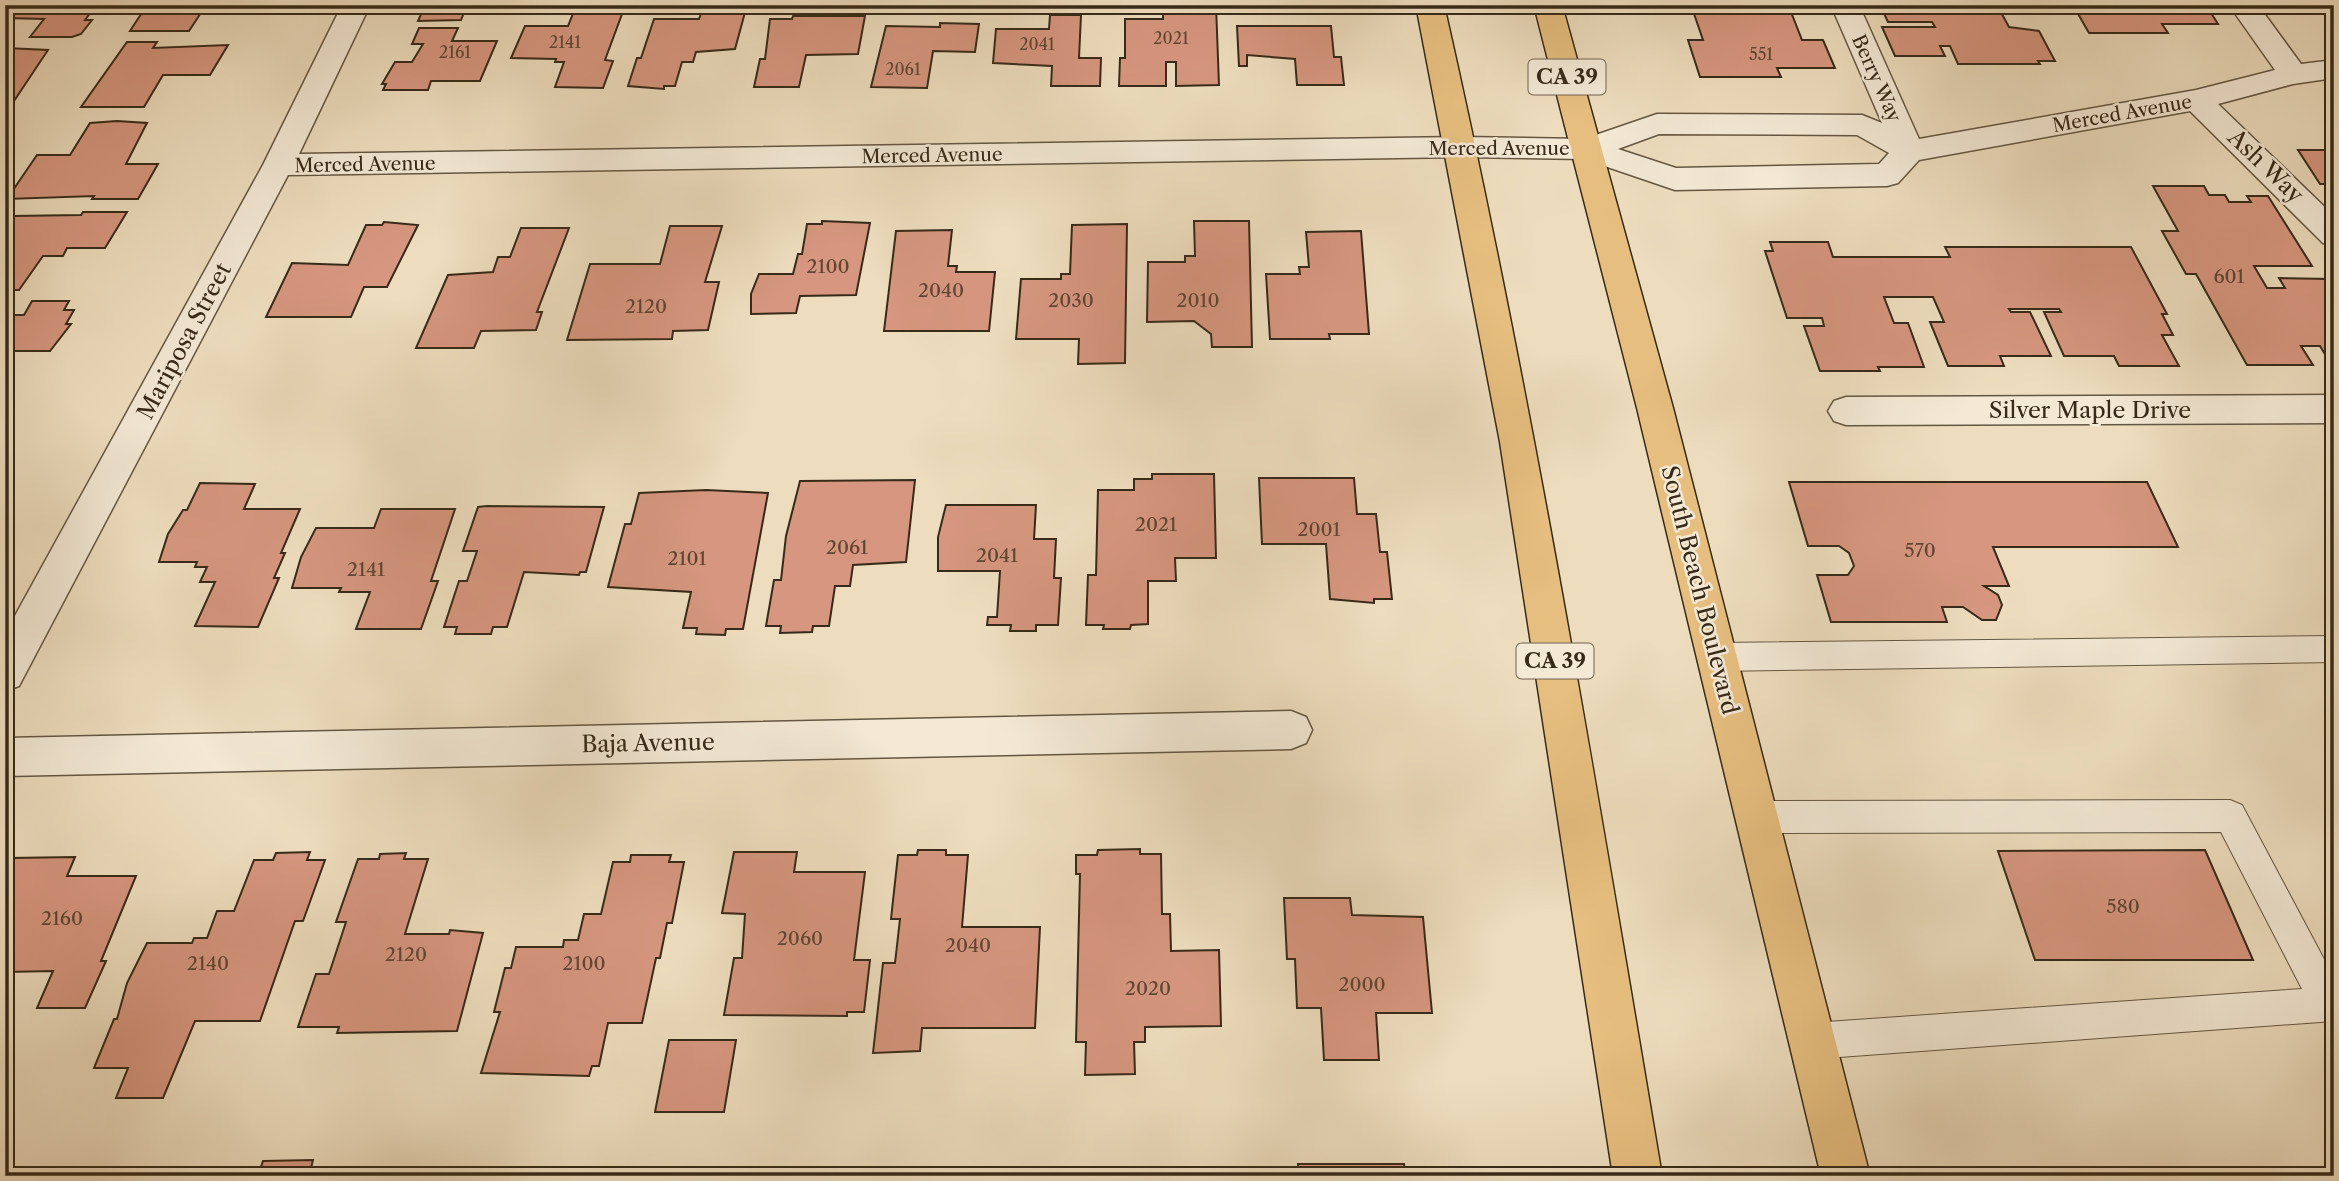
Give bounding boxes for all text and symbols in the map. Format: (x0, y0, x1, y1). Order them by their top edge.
house number: 2021 (1153, 28, 1189, 48)
street label: Berry Way (1847, 31, 1906, 126)
house number: 2141 (549, 32, 581, 52)
house number: 2041 (1019, 34, 1055, 54)
house number: 2161 (439, 42, 471, 62)
house number: 551 (1749, 44, 1773, 64)
house number: 2061 (885, 59, 921, 79)
road number: CA 39 (1528, 60, 1606, 94)
street label: Merced Avenue (2051, 90, 2194, 137)
street label: Ash Way (2222, 123, 2310, 209)
street label: Merced Avenue (1428, 137, 1570, 160)
street label: Merced Avenue (861, 143, 1003, 168)
street label: Merced Avenue (294, 152, 436, 177)
house number: 2100 (807, 255, 850, 278)
street label: Mariposa Street (131, 258, 237, 424)
house number: 601 (2213, 265, 2245, 288)
house number: 2040 (918, 279, 964, 302)
house number: 2030 (1048, 289, 1094, 312)
house number: 2010 (1177, 289, 1220, 312)
house number: 2120 (625, 295, 667, 318)
street label: Silver Maple Drive (1989, 396, 2191, 424)
street label: South Beach Boulevard (1656, 463, 1744, 717)
house number: 2021 (1135, 513, 1177, 536)
house number: 2001 (1297, 518, 1341, 541)
house number: 2061 (826, 536, 868, 559)
house number: 570 (1904, 539, 1936, 562)
house number: 2041 (976, 544, 1018, 567)
house number: 2101 (668, 547, 706, 570)
house number: 2141 (347, 558, 385, 581)
road number: CA 39 (1516, 644, 1594, 678)
street label: Baja Avenue (581, 728, 715, 758)
house number: 580 (2106, 895, 2140, 918)
house number: 2160 (41, 907, 83, 930)
house number: 2060 (777, 927, 823, 950)
house number: 2040 (945, 934, 991, 957)
house number: 2120 (385, 943, 427, 966)
house number: 2140 (187, 952, 229, 975)
house number: 2100 (563, 952, 606, 975)
house number: 2000 (1338, 973, 1386, 996)
house number: 2020 (1125, 977, 1171, 1000)

